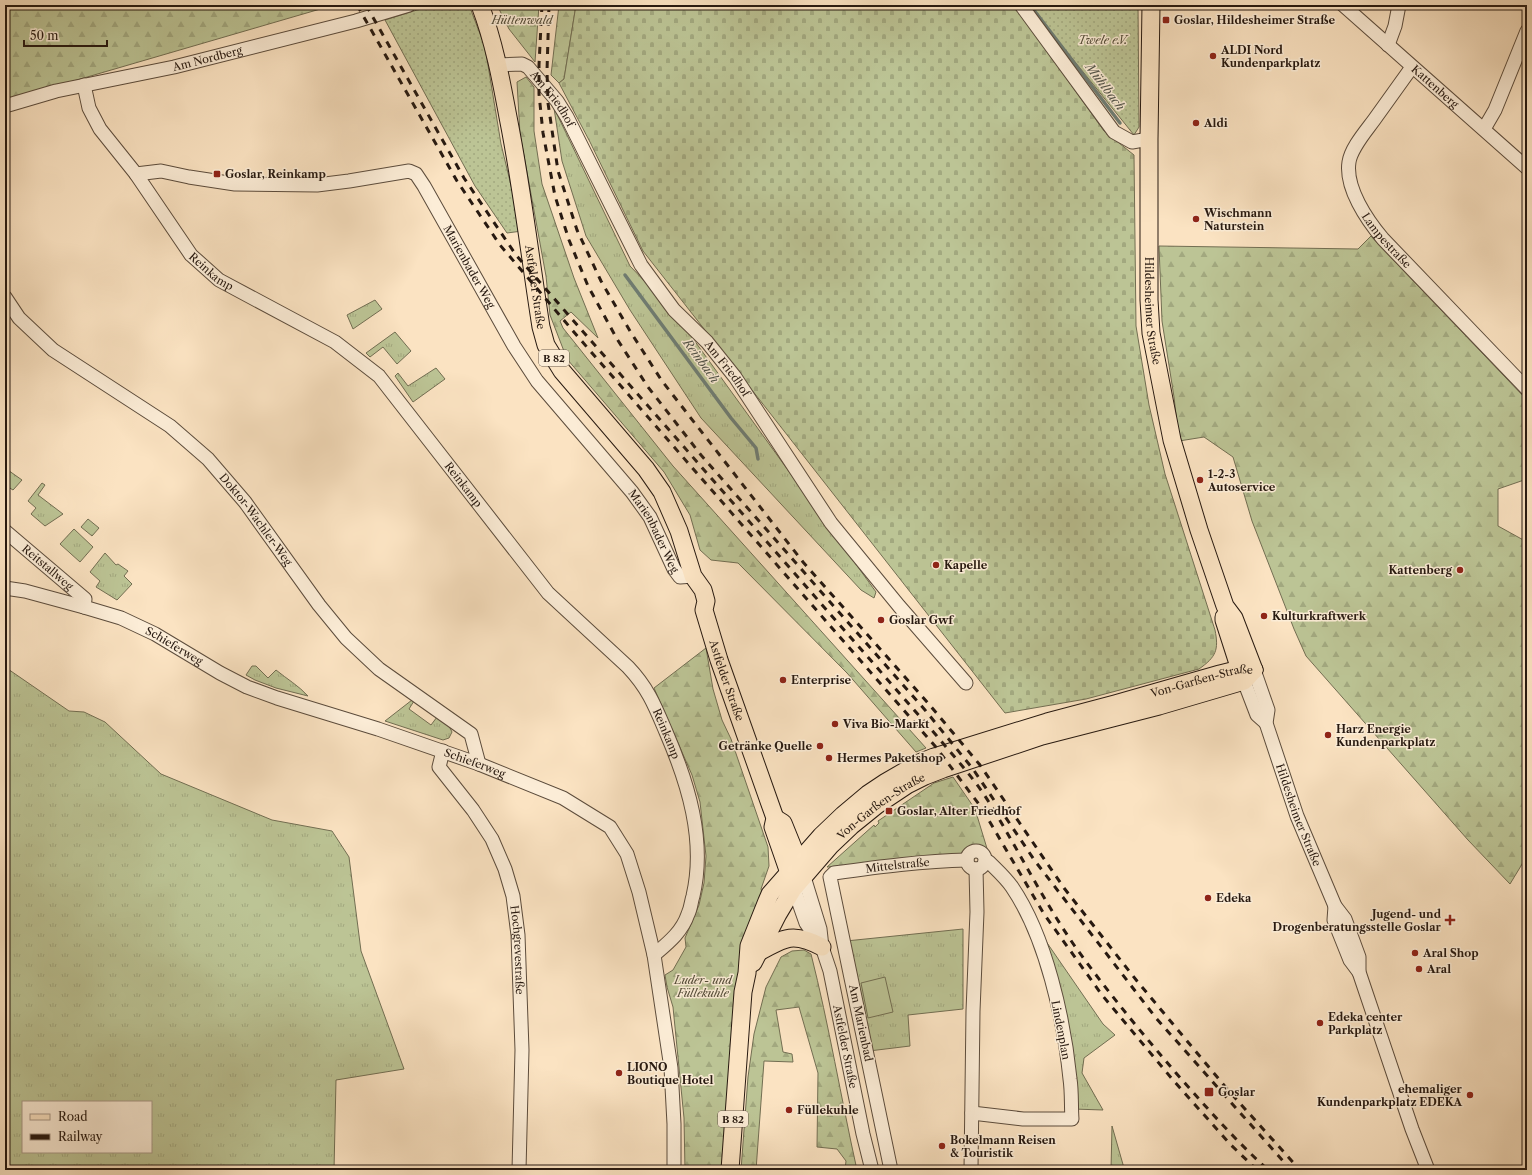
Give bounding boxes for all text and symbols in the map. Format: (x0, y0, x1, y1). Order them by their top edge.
park label: Hüttenwald (490, 13, 554, 27)
place label: Goslar, Hildesheimer Straße (1174, 13, 1335, 27)
marker: Goslar, Hildesheimer Straße (1161, 15, 1171, 25)
scale bar (24, 22, 107, 48)
text: 50 m (30, 28, 59, 43)
park label: Twele e.V. (1078, 33, 1129, 47)
street label: Am Nordberg (170, 43, 244, 74)
place label: ALDI Nord Kundenparkplatz (1220, 43, 1321, 70)
marker: ALDI Nord Kundenparkplatz (1208, 51, 1218, 61)
water label: Mühlbach (1082, 58, 1128, 113)
street label: Kattenberg (1409, 62, 1462, 111)
street label: Am Friedhof (526, 67, 579, 131)
place label: Aldi (1203, 116, 1228, 130)
marker: Aldi (1191, 118, 1201, 128)
place label: Goslar, Reinkamp (225, 167, 326, 181)
marker: Goslar, Reinkamp (212, 169, 222, 179)
place label: Wischmann Naturstein (1203, 206, 1273, 233)
street label: Lampestraße (1359, 210, 1414, 271)
marker: Wischmann Naturstein (1191, 214, 1201, 224)
street label: Marienbader Weg (440, 223, 498, 311)
street label: Astfelder Straße (522, 243, 548, 330)
street label: Reinkamp (186, 249, 236, 294)
street label: Hildesheimer Straße (1142, 257, 1164, 366)
water label: Reinbach (680, 335, 723, 386)
street label: Am Friedhof (701, 337, 754, 401)
road number: B 82 (539, 350, 569, 366)
street label: Reinkamp (442, 459, 486, 510)
place label: 1-2-3 Autoservice (1207, 467, 1276, 494)
street label: Doktor-Wachler-Weg (216, 470, 295, 568)
marker: 1-2-3 Autoservice (1195, 475, 1205, 485)
street label: Marienbader Weg (625, 487, 682, 576)
street label: Reitstallweg (19, 542, 76, 593)
place label: Kapelle (944, 558, 988, 572)
marker: Kapelle (931, 560, 941, 570)
place label: Kattenberg (1388, 563, 1453, 577)
marker: Kattenberg (1455, 565, 1465, 575)
place label: Kulturkraftwerk (1272, 609, 1367, 623)
marker: Kulturkraftwerk (1259, 611, 1269, 621)
place label: Goslar Gwf (889, 613, 954, 627)
marker: Goslar Gwf (876, 615, 886, 625)
street label: Schieferweg (143, 624, 206, 668)
street label: Astfelder Straße (706, 637, 747, 723)
street label: Von-Garßen-Straße (1148, 662, 1254, 701)
place label: Enterprise (791, 673, 852, 687)
marker: Enterprise (778, 675, 788, 685)
street label: Reinkamp (650, 706, 683, 761)
place label: Viva Bio-Markt (842, 717, 930, 731)
marker: Viva Bio-Markt (830, 719, 840, 729)
place label: Harz Energie Kundenparkplatz (1336, 722, 1436, 749)
marker: Harz Energie Kundenparkplatz (1323, 730, 1333, 740)
place label: Getränke Quelle (719, 739, 812, 753)
marker: Getränke Quelle (815, 741, 825, 751)
street label: Schieferweg (442, 745, 508, 781)
place label: Hermes Paketshop (837, 751, 943, 765)
marker: Hermes Paketshop (824, 753, 834, 763)
street label: Hildesheimer Straße (1273, 762, 1324, 868)
street label: Von-Garßen-Straße (833, 770, 927, 843)
place label: Goslar, Alter Friedhof (897, 804, 1022, 818)
marker: Goslar, Alter Friedhof (884, 806, 894, 816)
street label: Mittelstraße (865, 855, 930, 876)
place label: Edeka (1216, 891, 1252, 905)
marker: Edeka (1203, 893, 1213, 903)
street label: Hochgrevestraße (507, 904, 527, 995)
place label: Jugend- und Drogenberatungsstelle Goslar (1273, 907, 1442, 934)
marker: Jugend- und Drogenberatungsstelle Goslar (1444, 914, 1456, 926)
place label: Aral Shop (1422, 946, 1479, 960)
marker: Aral Shop (1410, 948, 1420, 958)
place label: Aral (1426, 962, 1451, 976)
marker: Aral (1414, 964, 1424, 974)
park label: Luder- und Füllekuhle (673, 973, 733, 1000)
street label: Am Marienbad (846, 982, 876, 1063)
street label: Lindenplan (1048, 999, 1074, 1061)
street label: Astfelder Straße (830, 1003, 861, 1090)
place label: Edeka center Parkplatz (1328, 1010, 1403, 1037)
marker: Edeka center Parkplatz (1315, 1018, 1325, 1028)
place label: LIONO Boutique Hotel (627, 1060, 713, 1087)
marker: LIONO Boutique Hotel (614, 1068, 624, 1078)
place label: ehemaliger Kundenparkplatz EDEKA (1317, 1082, 1463, 1109)
place label: Goslar (1218, 1085, 1256, 1099)
marker: Goslar (1203, 1086, 1215, 1098)
marker: ehemaliger Kundenparkplatz EDEKA (1465, 1090, 1475, 1100)
legend (22, 1101, 152, 1153)
place label: Füllekuhle (797, 1103, 859, 1117)
marker: Füllekuhle (784, 1105, 794, 1115)
text: Road (58, 1109, 88, 1124)
road number: B 82 (718, 1111, 748, 1127)
text: Railway (58, 1129, 103, 1144)
place label: Bokelmann Reisen & Touristik (950, 1133, 1056, 1160)
marker: Bokelmann Reisen & Touristik (937, 1141, 947, 1151)

